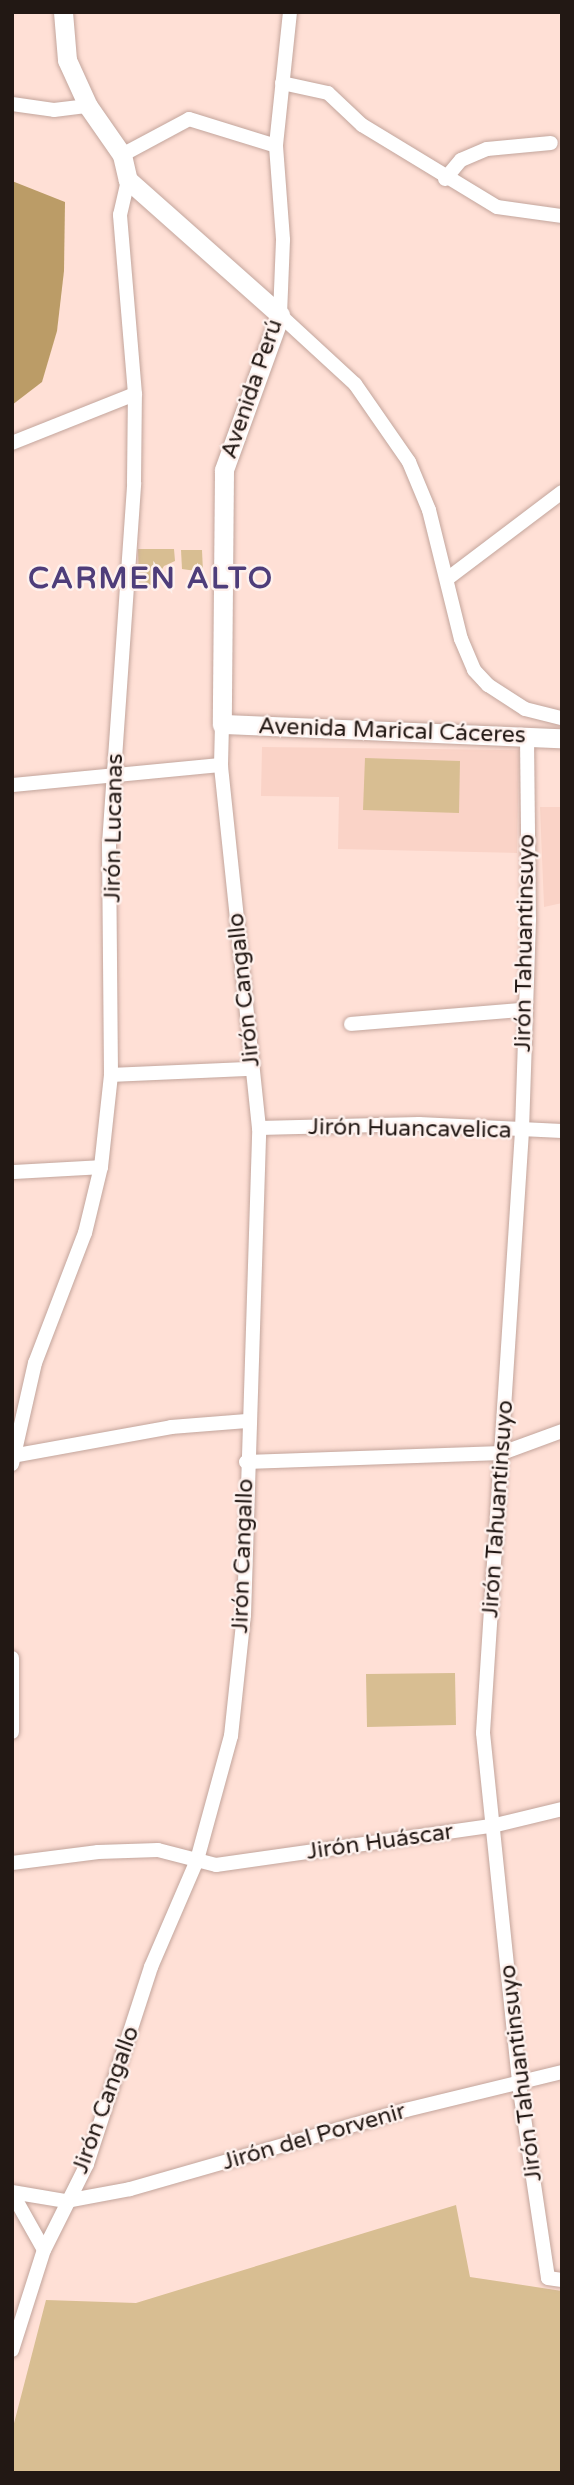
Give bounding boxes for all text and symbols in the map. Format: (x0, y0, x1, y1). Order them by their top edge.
street label: Avenida Perú (215, 316, 289, 462)
district label: CARMEN ALTO (29, 561, 273, 597)
street label: Avenida Marical Cáceres (258, 713, 526, 749)
street label: Jirón Lucanas (99, 753, 129, 903)
street label: Jirón Tahuantinsuyo (509, 834, 541, 1052)
street label: Jirón Cangallo (222, 912, 266, 1068)
street label: Jirón Huancavelica (308, 1113, 512, 1145)
street label: Jirón Tahuantinsuyo (477, 1399, 519, 1619)
street label: Jirón Cangallo (227, 1478, 259, 1634)
street label: Jirón Huáscar (305, 1818, 455, 1866)
street label: Jirón Tahuantinsuyo (494, 1963, 548, 2183)
street label: Jirón Cangallo (67, 2023, 145, 2177)
street label: Jirón del Porvenir (219, 2098, 409, 2176)

